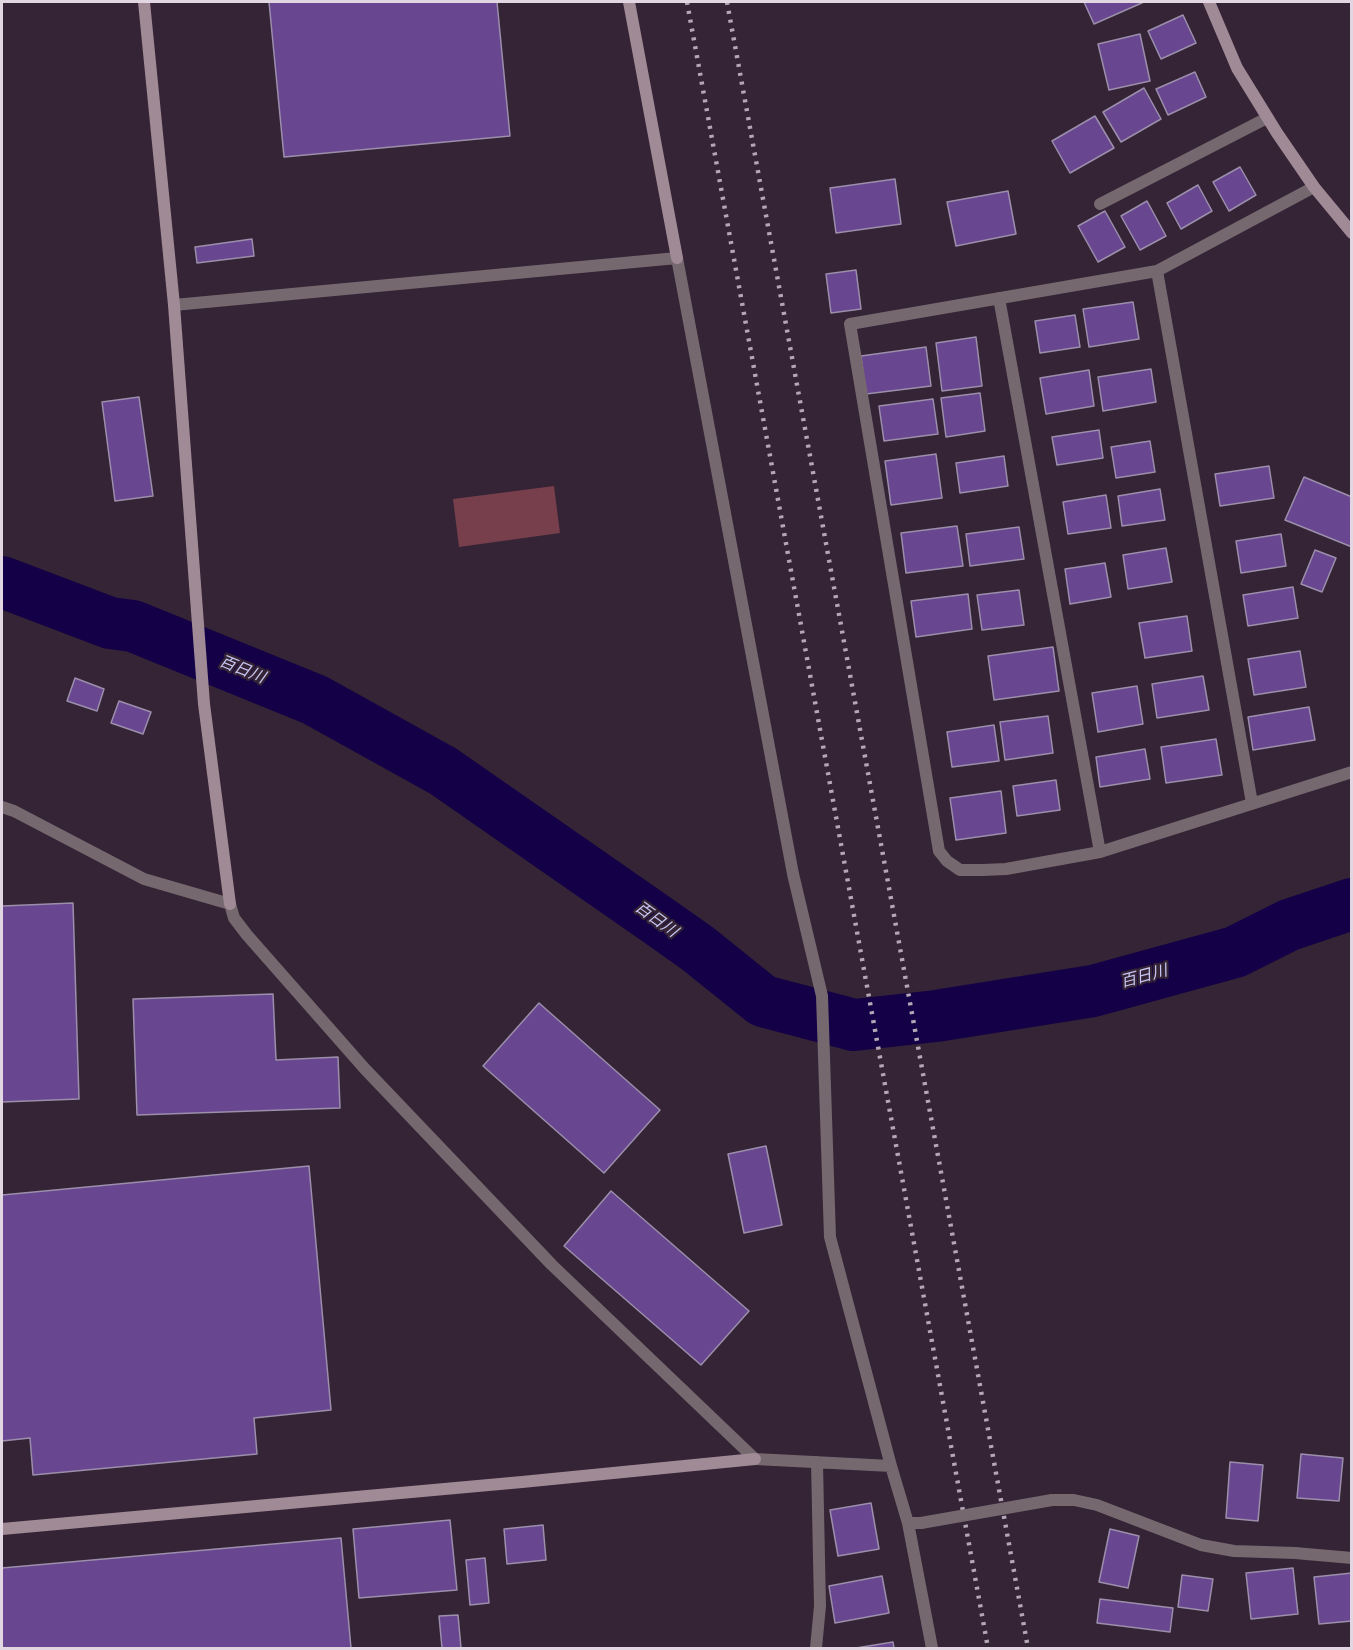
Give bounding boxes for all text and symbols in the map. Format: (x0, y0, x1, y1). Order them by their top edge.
water label: 百日川 (216, 652, 268, 688)
water label: 百日川 (631, 898, 681, 942)
water label: 百日川 (1118, 962, 1170, 992)

